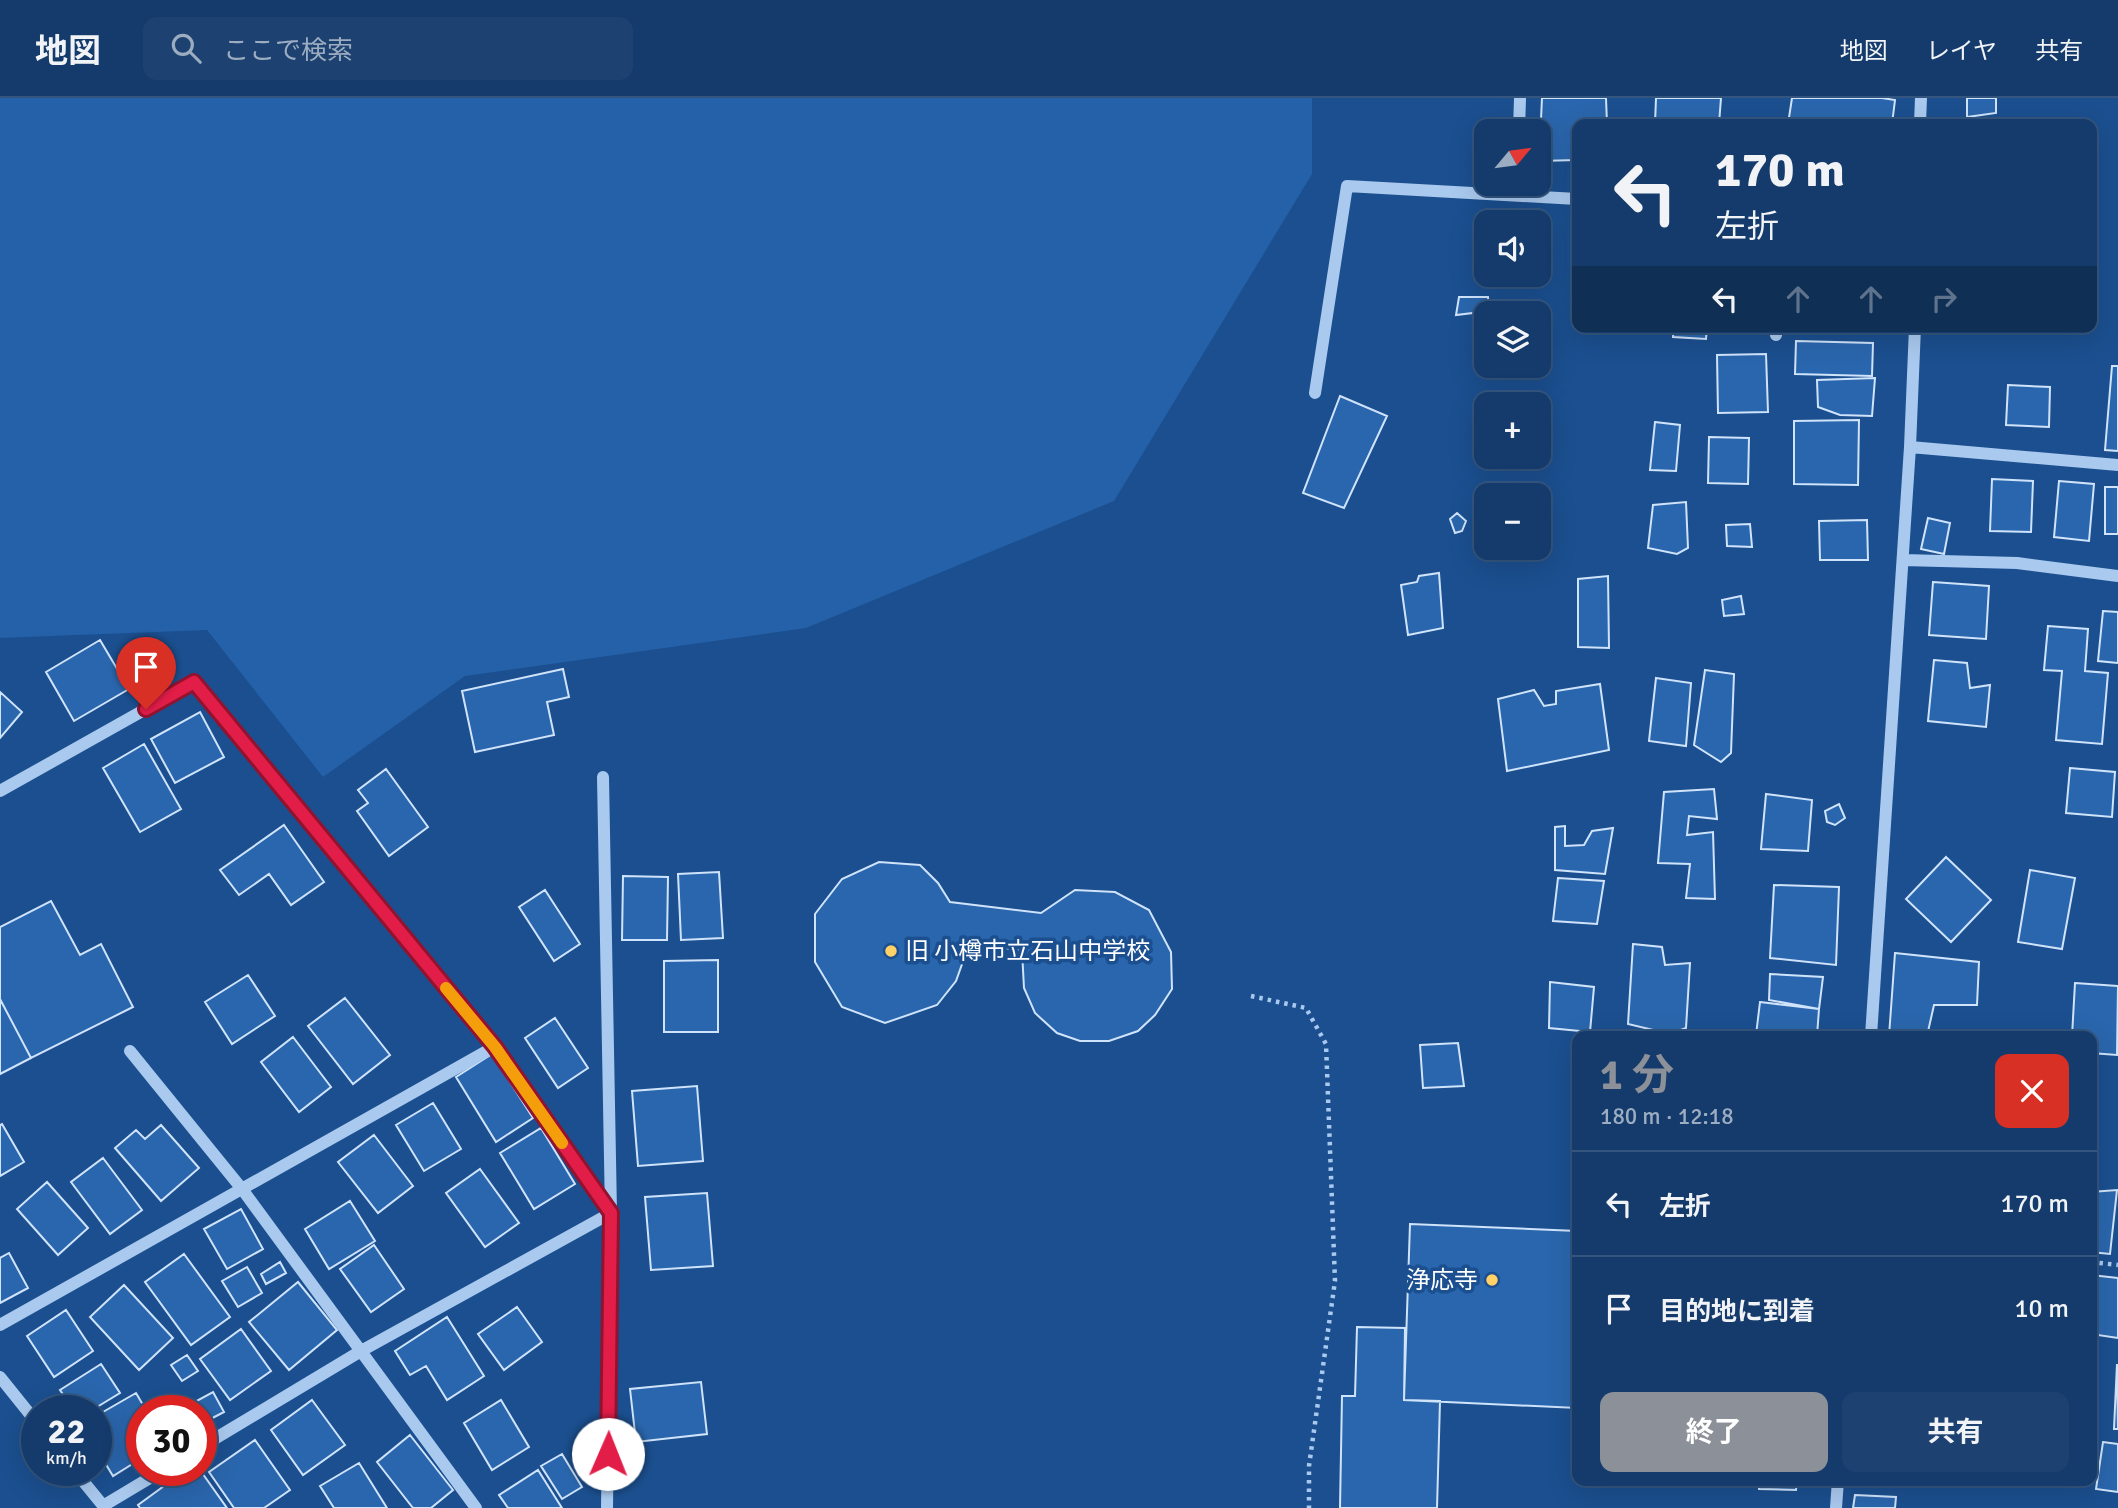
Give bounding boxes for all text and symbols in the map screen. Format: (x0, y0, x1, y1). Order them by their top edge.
search box (143, 17, 633, 80)
icon: search (167, 29, 205, 67)
text: 地図 (35, 31, 101, 72)
text: ここで検索 (223, 35, 353, 67)
text: 地図 (1840, 36, 1888, 66)
text: レイヤ (1926, 36, 1997, 66)
text: 共有 (2035, 36, 2083, 66)
north arrow (1474, 119, 1550, 196)
map controls (1474, 119, 1551, 560)
text: 170 m (1715, 140, 1845, 200)
icon: left (1600, 147, 1691, 238)
text: 左折 (1715, 207, 1779, 246)
button: sound (1474, 210, 1551, 287)
icon: left (1706, 280, 1744, 318)
icon: ahead (1779, 280, 1817, 318)
icon: ahead (1852, 280, 1890, 318)
icon: right (1925, 280, 1963, 318)
button: layers (1474, 301, 1551, 378)
button: + (1474, 392, 1551, 469)
button: − (1474, 483, 1551, 560)
pin (116, 637, 176, 709)
icon: arrive (127, 648, 165, 686)
place label: 旧 小樽市立石山中学校 (905, 936, 1150, 966)
marker: 旧 小樽市立石山中学校 (883, 943, 899, 959)
text: 1 分 (1600, 1050, 1674, 1101)
button: close (1995, 1054, 2069, 1128)
text: 180 m · 12:18 (1600, 1102, 1734, 1131)
icon: left (1600, 1185, 1638, 1223)
text: 170 m (2000, 1188, 2069, 1220)
text: 左折 (1659, 1191, 1711, 1223)
place label: 浄応寺 (1406, 1265, 1478, 1295)
marker: 浄応寺 (1484, 1272, 1500, 1288)
icon: arrive (1600, 1290, 1638, 1328)
text: 10 m (2014, 1293, 2069, 1325)
text: 目的地に到着 (1659, 1296, 1815, 1328)
button: 終了 (1600, 1392, 1828, 1472)
button: 共有 (1842, 1392, 2069, 1472)
speed limit sign: 30 (126, 1395, 217, 1486)
text: 22 (48, 1410, 85, 1453)
position arrow (571, 1417, 645, 1491)
text: km/h (46, 1447, 87, 1469)

